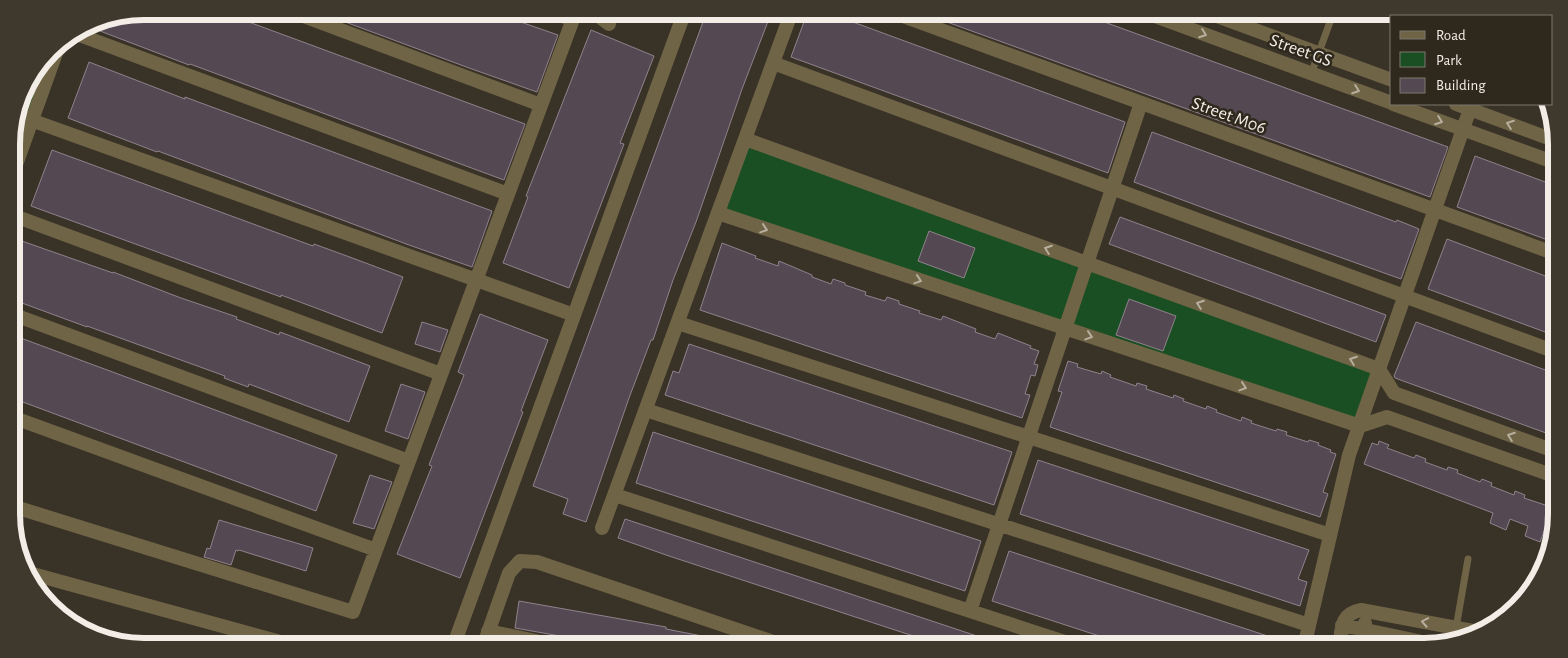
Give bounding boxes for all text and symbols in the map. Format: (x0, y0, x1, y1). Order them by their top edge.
legend (1390, 15, 1553, 105)
one-way arrow (1199, 28, 1207, 38)
text: Road (1436, 28, 1466, 43)
street label: Street GS (1267, 31, 1334, 70)
text: Park (1436, 53, 1462, 68)
text: Building (1436, 78, 1486, 93)
one-way arrow (1351, 84, 1360, 94)
street label: Street M06 (1189, 94, 1268, 138)
one-way arrow (1434, 115, 1443, 125)
one-way arrow (1506, 120, 1515, 130)
one-way arrow (759, 223, 768, 233)
one-way arrow (1044, 245, 1052, 255)
one-way arrow (914, 274, 922, 284)
one-way arrow (1197, 300, 1205, 310)
one-way arrow (1084, 330, 1093, 340)
one-way arrow (1349, 356, 1358, 366)
one-way arrow (1239, 382, 1247, 392)
one-way arrow (1507, 432, 1516, 442)
one-way arrow (1421, 618, 1430, 628)

